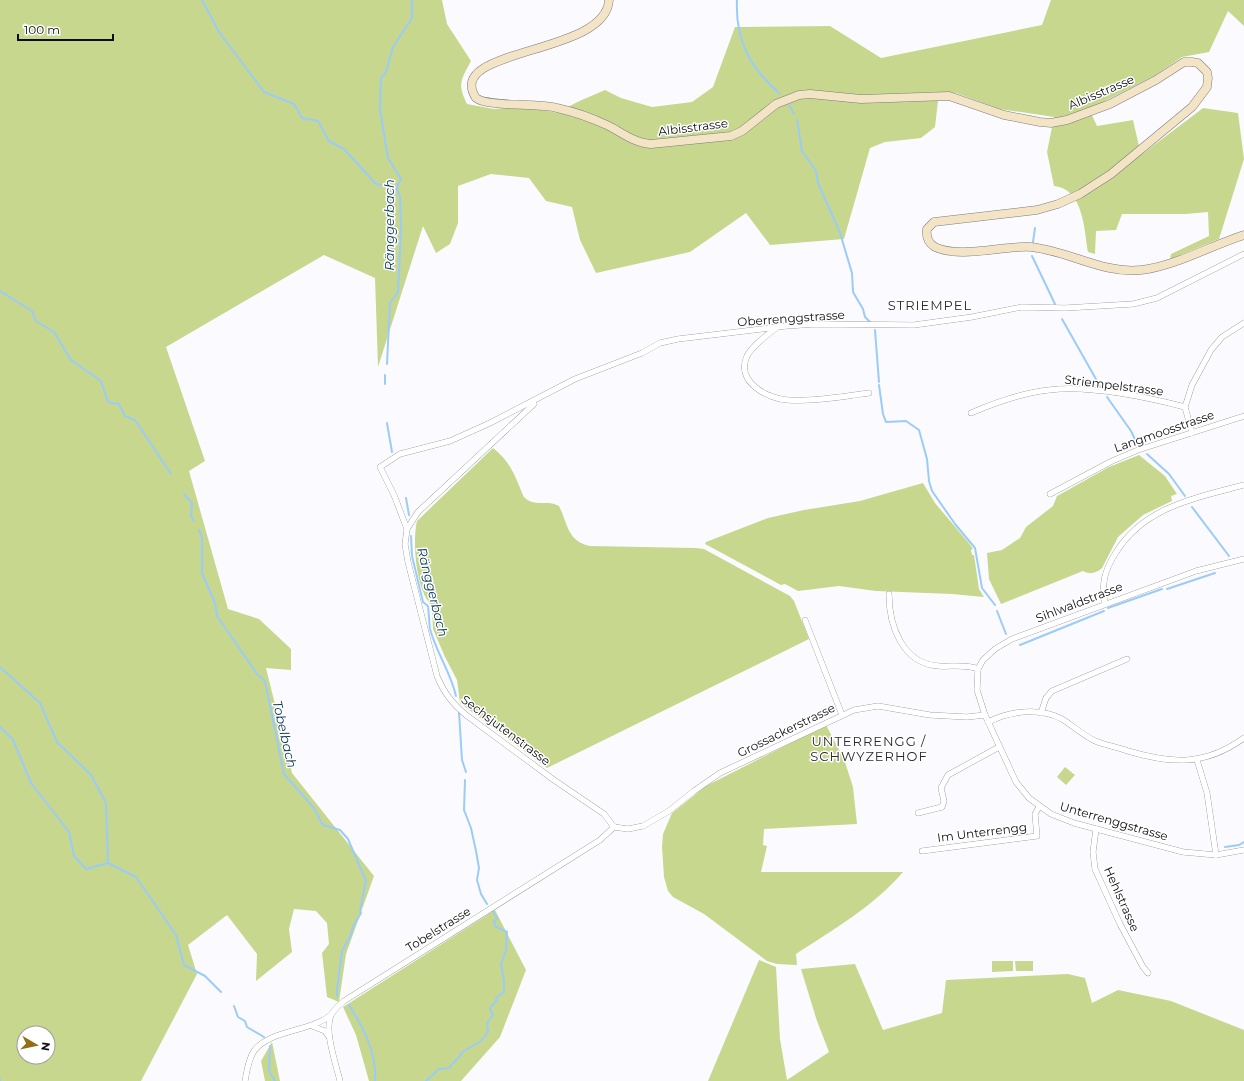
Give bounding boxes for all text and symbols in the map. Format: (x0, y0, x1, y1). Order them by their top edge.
scale bar (18, 16, 113, 42)
text: 100 m (24, 22, 60, 37)
street label: Albisstrasse (1066, 71, 1136, 113)
street label: Albisstrasse (657, 115, 729, 139)
water label: Ränggerbach (381, 179, 397, 271)
district label: STRIEMPEL (888, 297, 972, 313)
street label: Oberrenggstrasse (737, 307, 845, 329)
street label: Striempelstrasse (1064, 371, 1164, 399)
street label: Langmoosstrasse (1112, 407, 1216, 455)
water label: Ränggerbach (414, 546, 452, 638)
street label: Sihlwaldstrasse (1033, 579, 1125, 625)
street label: Sechsjutenstrasse (458, 692, 554, 768)
water label: Tobelbach (269, 699, 301, 769)
street label: Grossackerstrasse (735, 700, 837, 760)
district label: UNTERRENGG / SCHWYZERHOF (810, 733, 928, 764)
street label: Unterrenggstrasse (1058, 798, 1170, 844)
street label: Im Unterrengg (936, 819, 1028, 845)
street label: Hehlstrasse (1101, 864, 1143, 934)
street label: Tobelstrasse (403, 903, 473, 955)
north arrow (16, 1025, 56, 1065)
text: N (38, 1041, 53, 1052)

